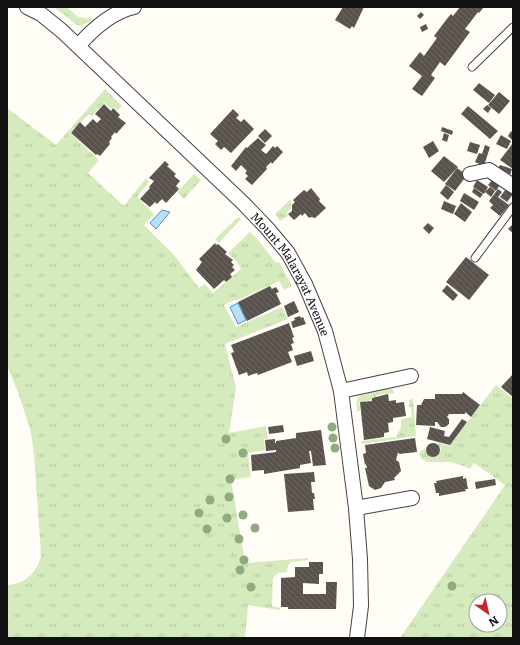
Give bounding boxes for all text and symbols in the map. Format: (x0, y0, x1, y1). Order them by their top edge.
street label: Mount Malarayat Avenue (247, 207, 335, 338)
north arrow (468, 593, 508, 633)
text: N (486, 613, 502, 631)

